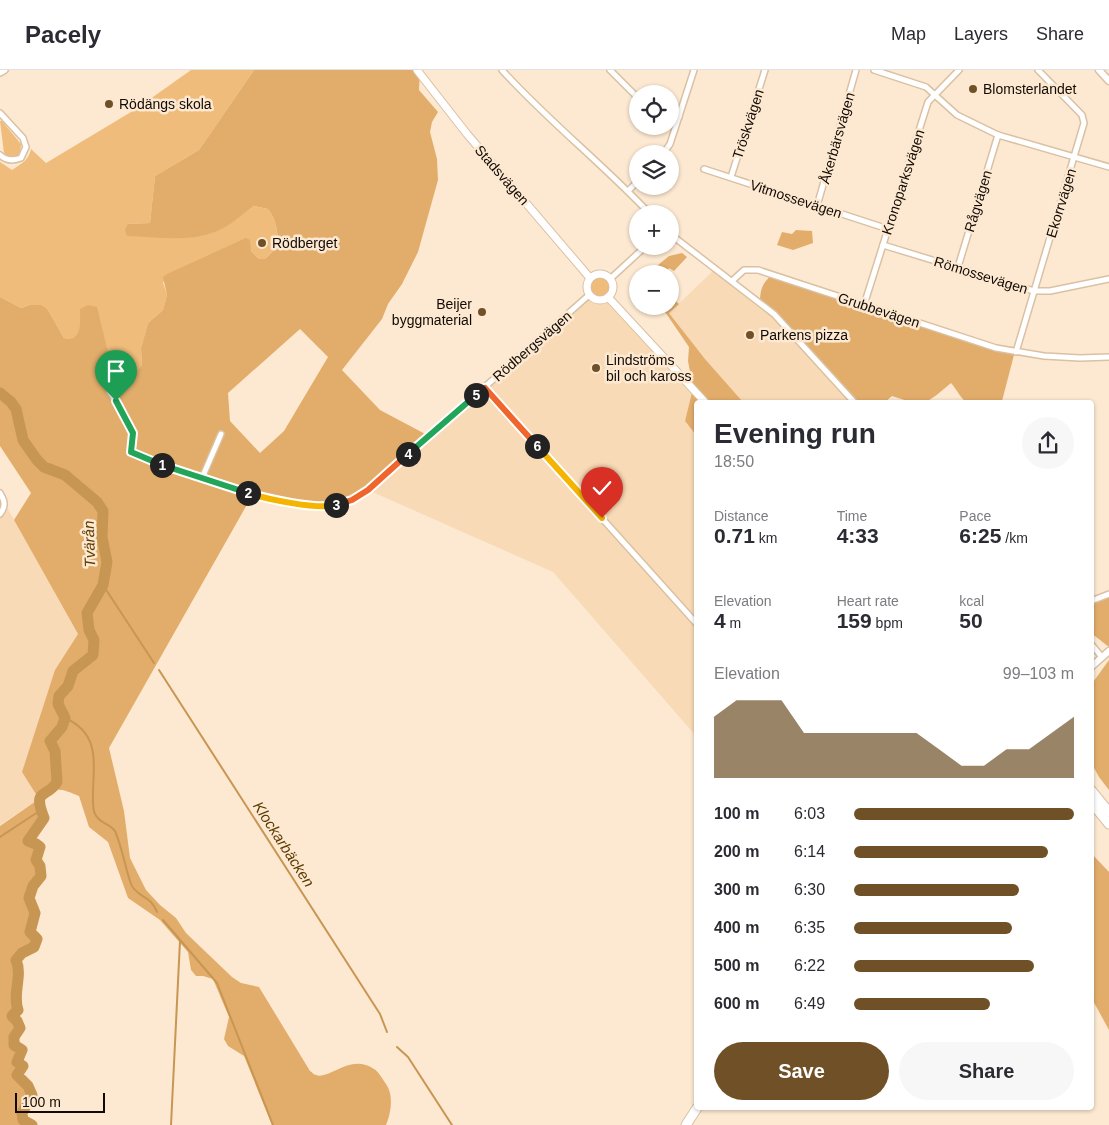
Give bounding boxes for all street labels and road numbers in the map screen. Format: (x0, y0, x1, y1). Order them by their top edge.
street label: Tröskvägen (729, 87, 767, 161)
street label: Åkerbärsvägen (816, 91, 858, 185)
street label: Kronoparksvägen (878, 127, 928, 237)
street label: Stadsvägen (472, 142, 532, 208)
street label: Ekorrvägen (1043, 166, 1079, 240)
street label: Rågvägen (961, 168, 995, 234)
street label: Vitmossevägen (748, 177, 844, 221)
street label: Römossevägen (932, 253, 1030, 297)
street label: Grubbevägen (836, 289, 922, 331)
street label: Rödbergsvägen (489, 308, 575, 384)

